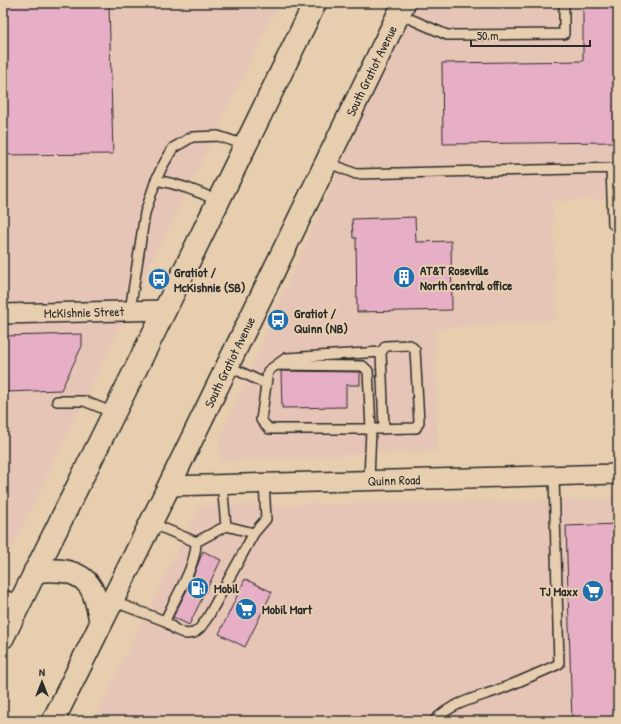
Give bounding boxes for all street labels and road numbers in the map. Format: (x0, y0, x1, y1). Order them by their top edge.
street label: South Gratiot Avenue (341, 22, 401, 119)
street label: McKishnie Street (44, 302, 125, 322)
street label: South Gratiot Avenue (200, 314, 259, 410)
street label: Quinn Road (367, 470, 421, 490)

